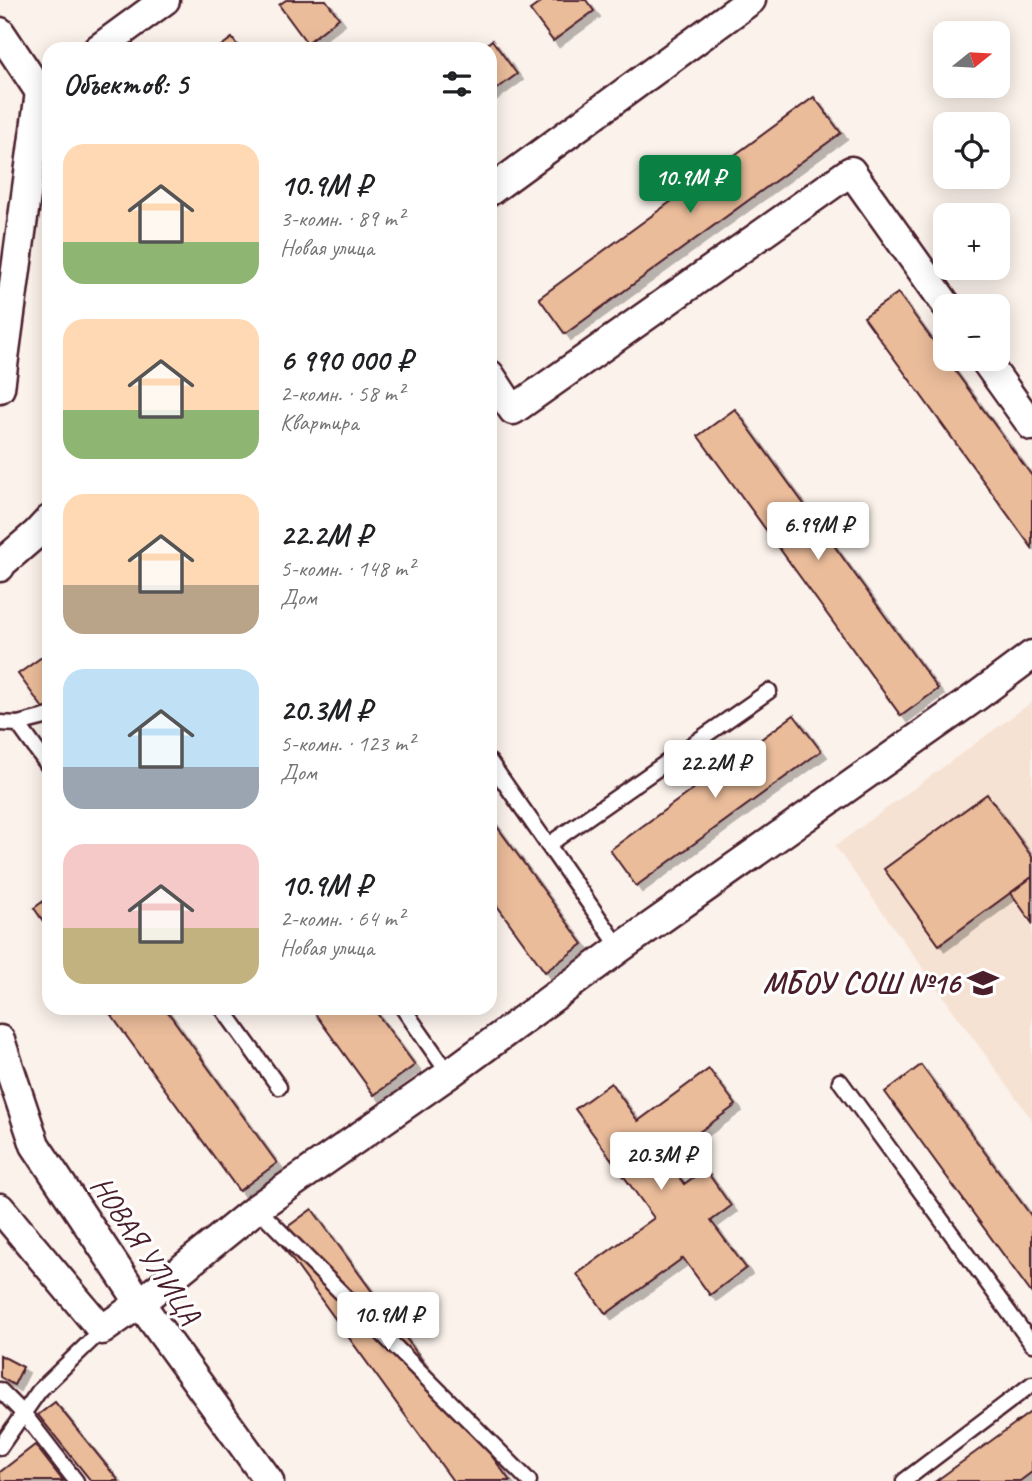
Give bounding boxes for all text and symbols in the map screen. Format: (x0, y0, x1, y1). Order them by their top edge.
north arrow (933, 21, 1010, 98)
map controls (933, 21, 1010, 371)
text: Объектов: 5 (63, 65, 188, 103)
icon: filters (438, 65, 476, 103)
button: locate (933, 112, 1010, 189)
pin: 10.9M ₽ (625, 156, 755, 215)
text: 10.9M ₽ (655, 163, 725, 192)
text: 10.9M ₽ (280, 166, 371, 204)
icon: home (119, 172, 203, 256)
button: + (933, 203, 1010, 280)
text: 3-комн. · 89 m² (280, 204, 404, 233)
text: Новая улица (280, 233, 374, 262)
button: − (933, 294, 1010, 371)
text: 6 990 000 ₽ (280, 341, 412, 379)
icon: home (119, 347, 203, 431)
text: 2-комн. · 58 m² (280, 379, 404, 408)
text: Квартира (280, 408, 358, 437)
pin: 6.99M ₽ (753, 503, 883, 562)
text: 6.99M ₽ (783, 510, 853, 539)
text: 22.2M ₽ (280, 516, 371, 554)
icon: home (119, 522, 203, 606)
text: 5-комн. · 148 m² (280, 554, 414, 583)
text: Дом (280, 583, 317, 612)
text: 20.3M ₽ (280, 691, 371, 729)
icon: home (119, 697, 203, 781)
text: 5-комн. · 123 m² (280, 729, 414, 758)
pin: 22.2M ₽ (650, 740, 780, 800)
text: 22.2M ₽ (680, 748, 750, 777)
text: Дом (280, 758, 317, 787)
text: 10.9M ₽ (280, 866, 371, 904)
icon: home (119, 872, 203, 956)
text: 2-комн. · 64 m² (280, 904, 404, 933)
text: Новая улица (280, 933, 374, 962)
place label: МБОУ СОШ №16 (763, 964, 962, 1002)
school or university icon: МБОУ СОШ №16 (966, 966, 1000, 1000)
pin: 20.3M ₽ (596, 1132, 726, 1192)
text: 20.3M ₽ (626, 1140, 696, 1169)
street label: НОВАЯ УЛИЦА (83, 1169, 210, 1332)
pin: 10.9M ₽ (323, 1292, 453, 1352)
text: 10.9M ₽ (353, 1300, 423, 1329)

